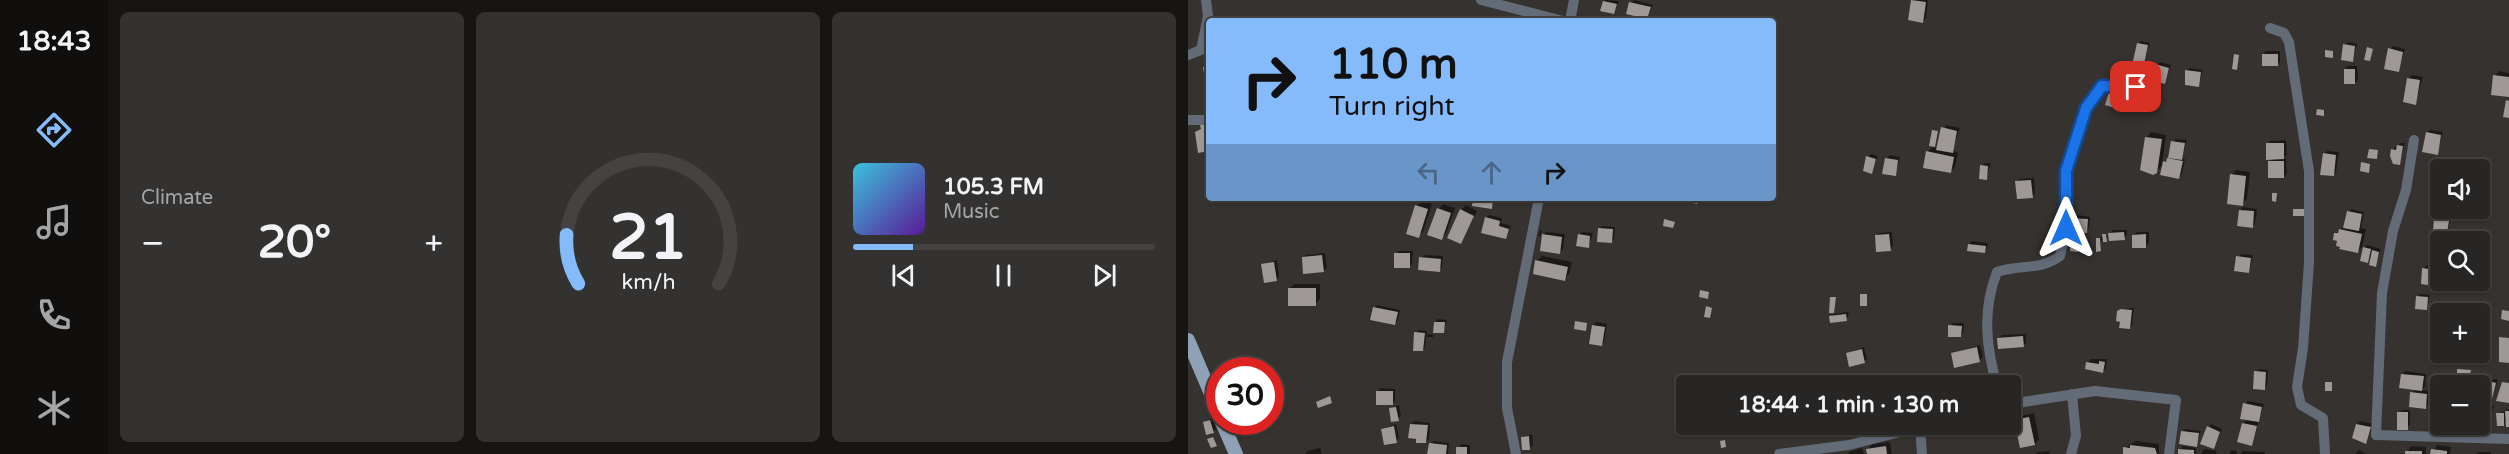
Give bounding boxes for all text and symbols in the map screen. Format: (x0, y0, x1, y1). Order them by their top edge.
text: 18:43 (17, 25, 91, 58)
text: 110 m (1329, 39, 1458, 90)
icon: right (1230, 42, 1308, 120)
pin (2110, 61, 2161, 112)
icon: arrive (2119, 70, 2152, 103)
text: Turn right (1329, 90, 1455, 123)
icon: directions (33, 109, 75, 151)
icon: left (1412, 156, 1445, 189)
icon: ahead (1475, 156, 1508, 189)
icon: right (1538, 156, 1571, 189)
map controls (2430, 159, 2490, 435)
button: sound (2430, 159, 2490, 219)
text: 105.3 FM (943, 174, 1044, 200)
text: Climate (141, 186, 213, 210)
position arrow (2034, 196, 2098, 260)
text: Music (943, 200, 999, 224)
icon: music (33, 201, 75, 243)
text: 21 (609, 201, 687, 276)
text: 20° (258, 216, 331, 270)
text: − (141, 224, 165, 263)
text: + (424, 224, 443, 263)
button: search (2430, 231, 2490, 291)
icon: previous (887, 259, 920, 292)
icon: pause (987, 259, 1020, 292)
icon: next (1088, 259, 1121, 292)
text: km/h (621, 269, 675, 295)
icon: phone (33, 294, 75, 336)
button: + (2430, 303, 2490, 363)
speed limit sign: 30 (1206, 357, 1284, 435)
button: − (2430, 375, 2490, 435)
icon: climate (33, 387, 75, 429)
text: 18:44 · 1 min · 130 m (1738, 392, 1959, 418)

